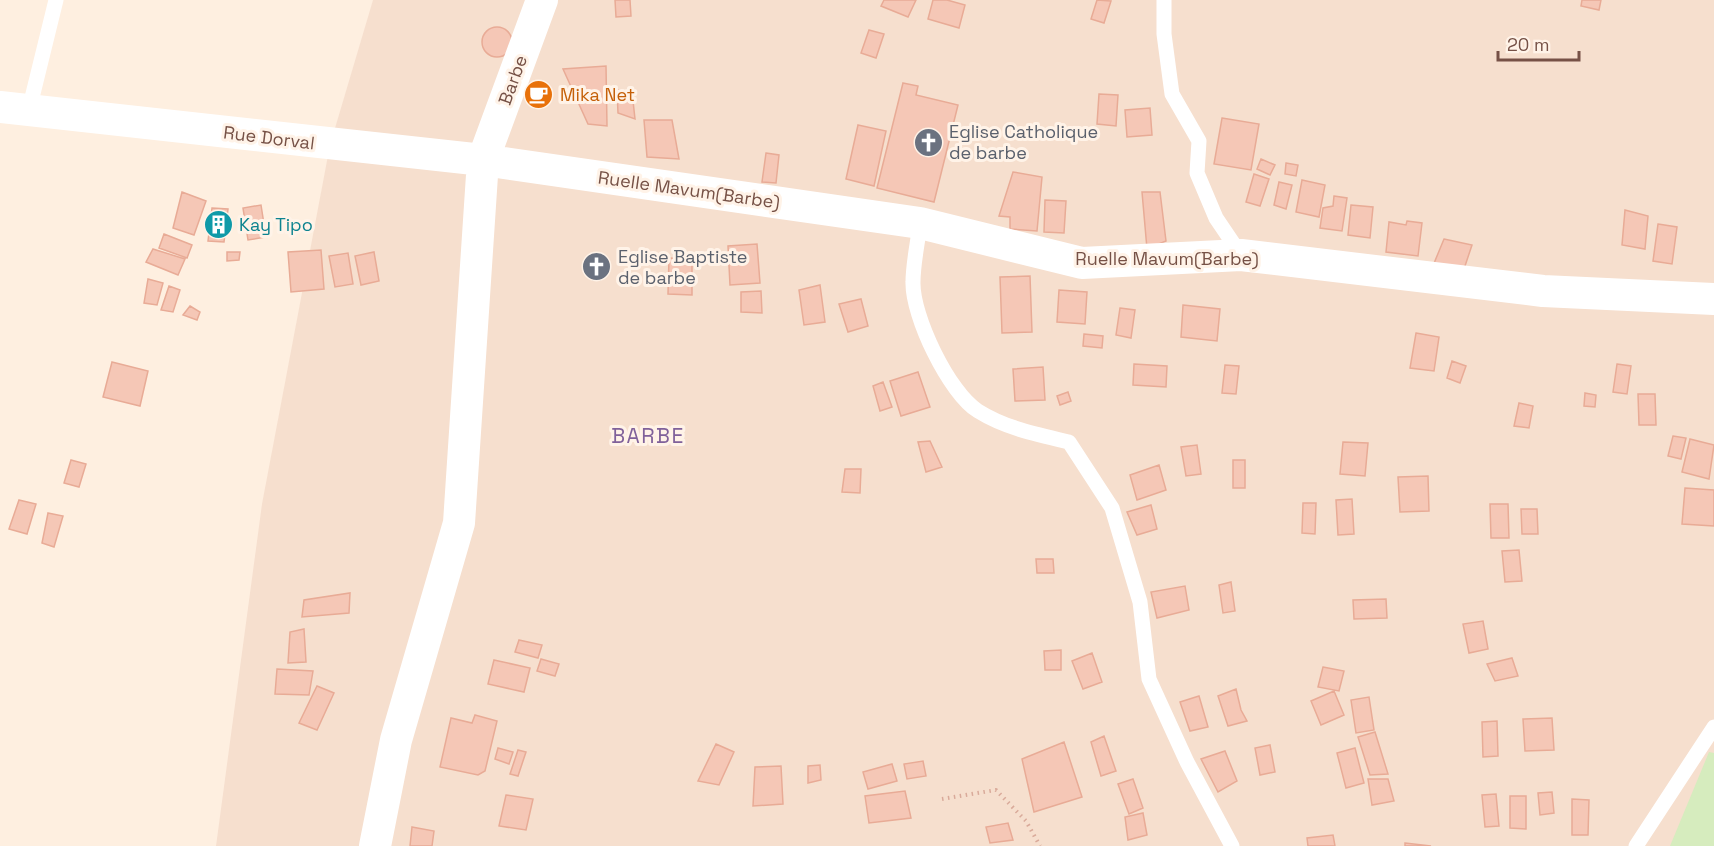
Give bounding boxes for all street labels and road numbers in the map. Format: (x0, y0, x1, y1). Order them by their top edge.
street label: Barbe (493, 52, 532, 108)
street label: Rue Dorval (222, 121, 316, 155)
street label: Ruelle Mavum(Barbe) (597, 165, 781, 214)
street label: Ruelle Mavum(Barbe) (1075, 247, 1259, 270)

